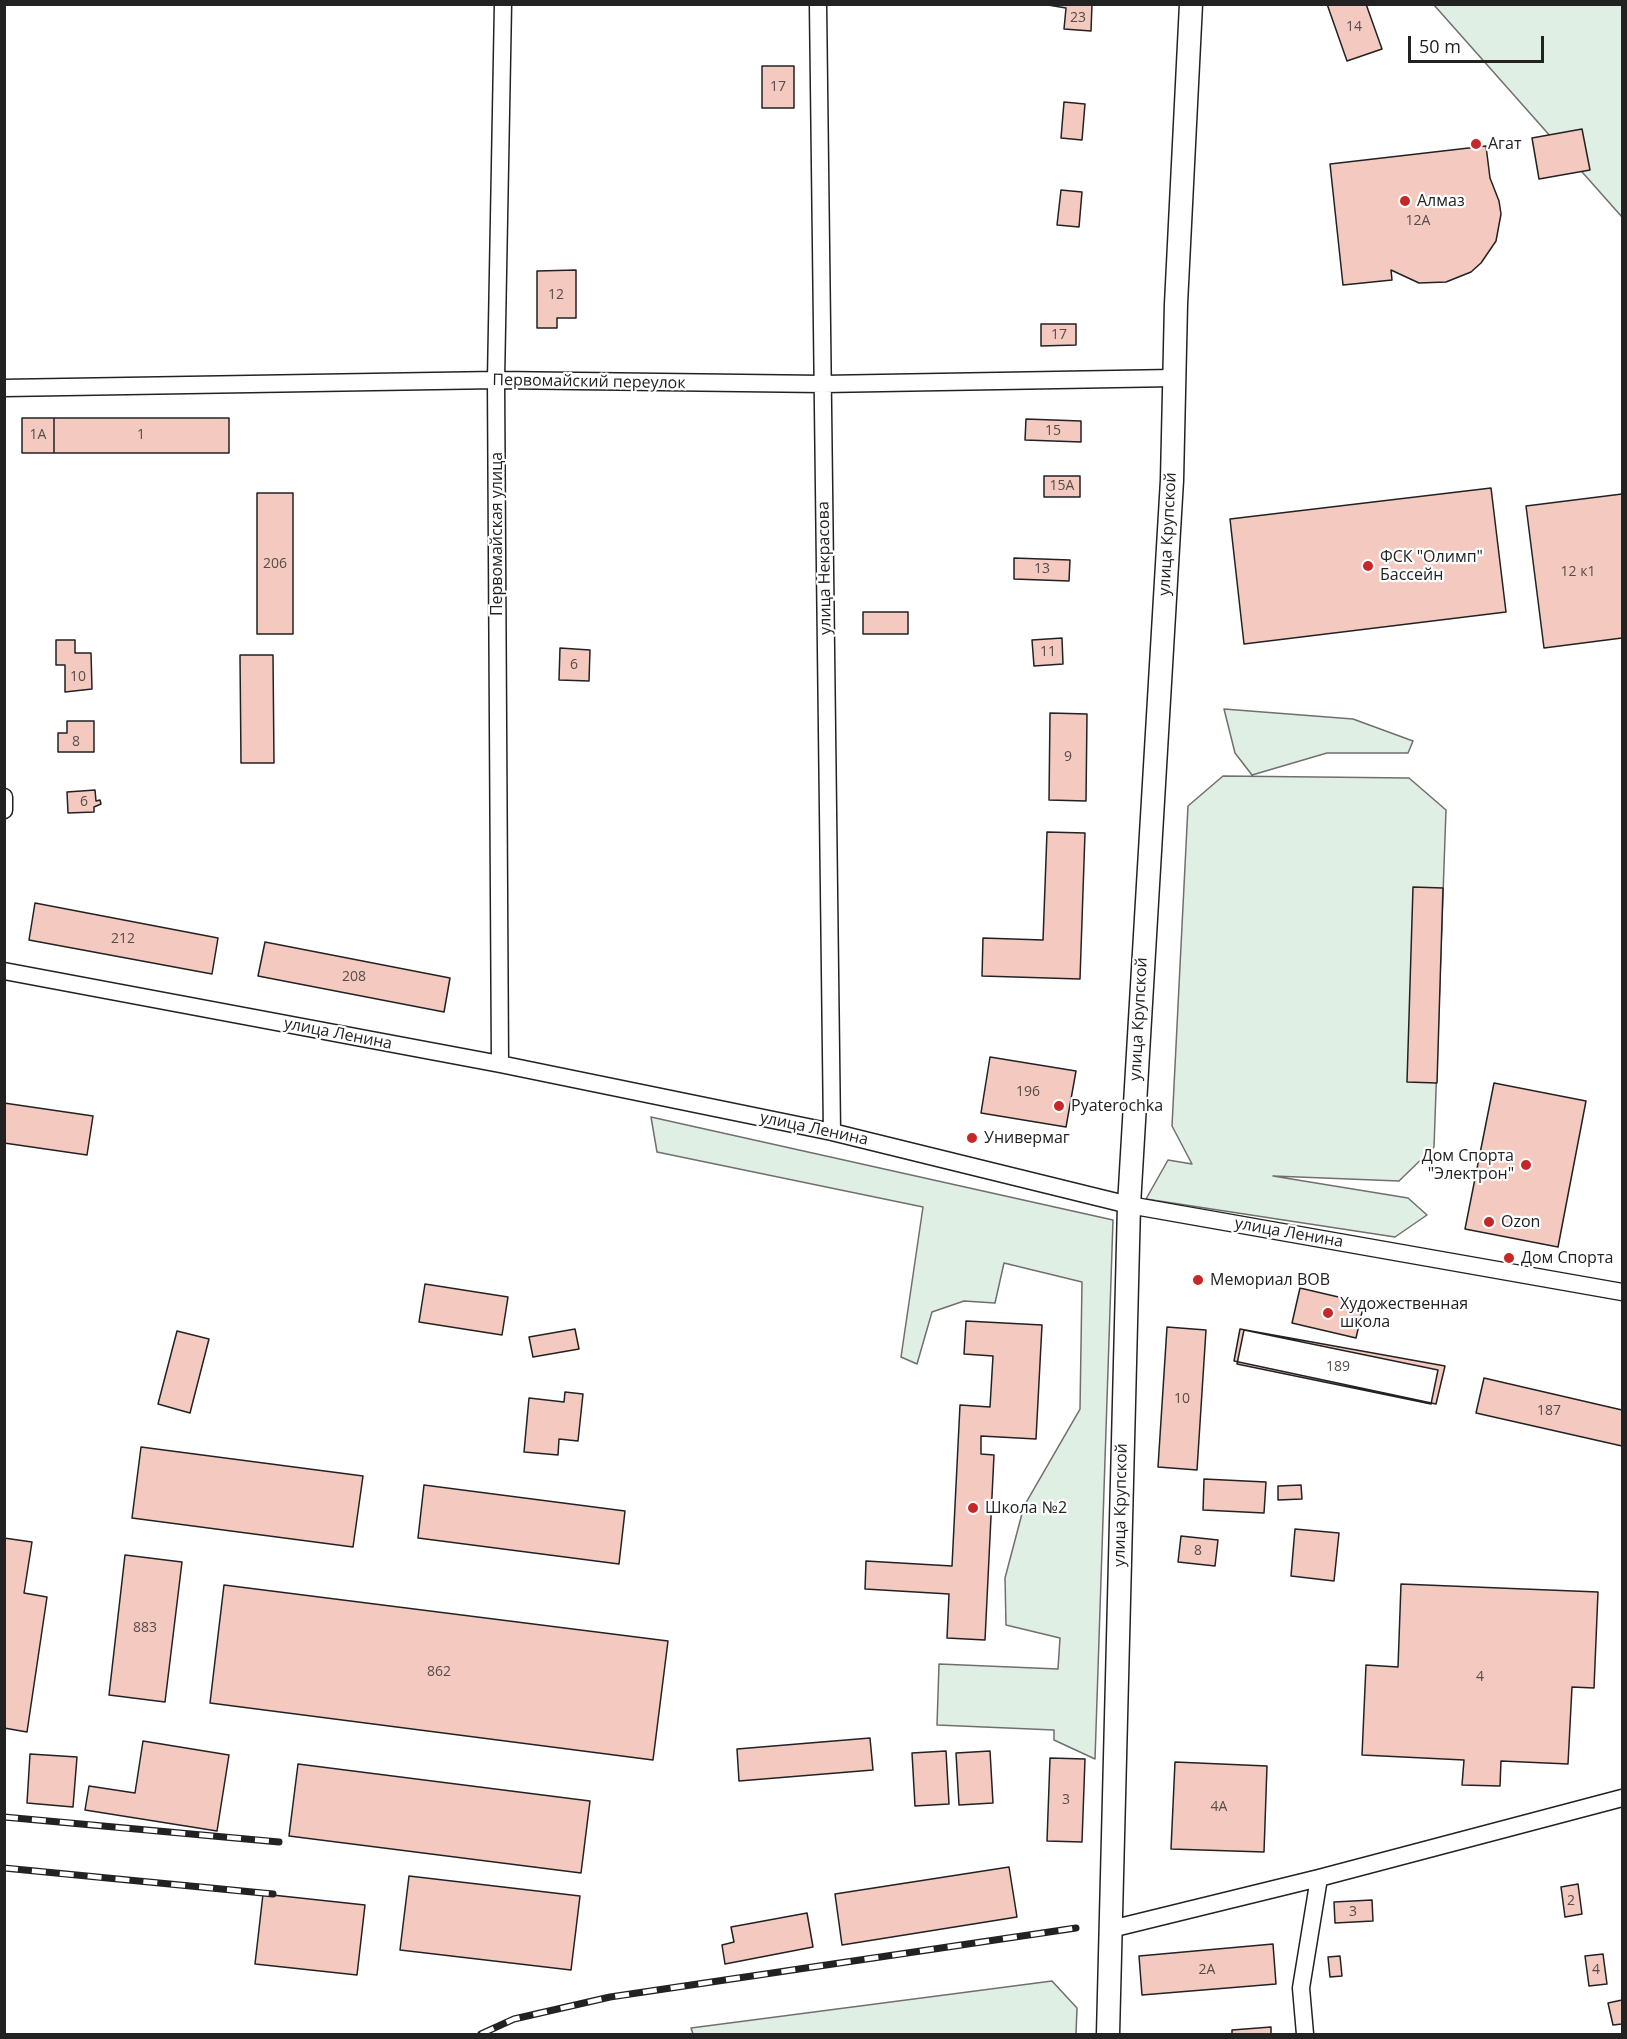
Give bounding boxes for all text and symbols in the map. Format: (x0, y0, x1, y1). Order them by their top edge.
house number: 23 (1070, 10, 1086, 26)
house number: 14 (1346, 19, 1362, 35)
scale bar (1411, 24, 1548, 62)
text: 50 m (1419, 34, 1461, 58)
house number: 17 (770, 79, 786, 95)
place label: Агат (1488, 134, 1521, 154)
marker: Агат (1469, 137, 1483, 151)
place label: Алмаз (1417, 191, 1465, 211)
marker: Алмаз (1398, 194, 1412, 208)
house number: 12А (1406, 213, 1430, 229)
house number: 12 (548, 287, 564, 303)
house number: 17 (1051, 327, 1067, 343)
street label: Первомайский переулок (492, 371, 686, 393)
house number: 15 (1045, 423, 1061, 439)
house number: 1А (30, 427, 46, 443)
house number: 1 (137, 427, 145, 443)
street label: Первомайская улица (487, 452, 507, 616)
street label: улица Крупской (1155, 472, 1181, 596)
house number: 15А (1050, 478, 1074, 494)
street label: улица Некрасова (814, 501, 836, 635)
place label: ФСК "Олимп" Бассейн (1380, 547, 1483, 585)
house number: 206 (263, 556, 287, 572)
marker: ФСК "Олимп" Бассейн (1361, 559, 1375, 573)
house number: 13 (1034, 561, 1050, 577)
house number: 12 к1 (1561, 564, 1595, 580)
house number: 11 (1040, 644, 1056, 660)
house number: 6 (570, 657, 578, 673)
house number: 10 (70, 669, 86, 685)
house number: 8 (72, 734, 80, 750)
house number: 9 (1064, 749, 1072, 765)
house number: 6 (80, 794, 88, 810)
house number: 212 (111, 931, 135, 947)
street label: улица Крупской (1126, 957, 1152, 1081)
house number: 208 (342, 969, 366, 985)
street label: улица Ленина (282, 1014, 394, 1054)
house number: 196 (1016, 1084, 1040, 1100)
place label: Pyaterochka (1071, 1096, 1163, 1116)
marker: Pyaterochka (1052, 1099, 1066, 1113)
street label: улица Ленина (758, 1108, 870, 1150)
place label: Универмаг (984, 1128, 1070, 1148)
marker: Универмаг (965, 1131, 979, 1145)
place label: Дом Спорта "Электрон" (1422, 1146, 1514, 1184)
marker: Дом Спорта "Электрон" (1519, 1158, 1533, 1172)
place label: Ozon (1501, 1212, 1540, 1232)
street label: улица Ленина (1233, 1214, 1345, 1252)
marker: Ozon (1482, 1215, 1496, 1229)
place label: Дом Спорта (1521, 1248, 1613, 1268)
marker: Дом Спорта (1502, 1251, 1516, 1265)
place label: Мемориал ВОВ (1210, 1270, 1330, 1290)
marker: Мемориал ВОВ (1191, 1273, 1205, 1287)
place label: Художественная школа (1340, 1294, 1468, 1332)
marker: Художественная школа (1321, 1306, 1335, 1320)
house number: 189 (1326, 1359, 1350, 1375)
house number: 10 (1174, 1391, 1190, 1407)
house number: 187 (1537, 1403, 1561, 1419)
street label: улица Крупской (1110, 1443, 1132, 1567)
place label: Школа №2 (985, 1498, 1067, 1518)
marker: Школа №2 (966, 1501, 980, 1515)
house number: 8 (1194, 1543, 1202, 1559)
house number: 883 (133, 1620, 157, 1636)
house number: 862 (427, 1664, 451, 1680)
house number: 4 (1476, 1669, 1484, 1685)
house number: 3 (1062, 1792, 1070, 1808)
house number: 4А (1211, 1799, 1227, 1815)
house number: 2 (1567, 1893, 1575, 1909)
house number: 3 (1349, 1904, 1357, 1920)
house number: 2А (1199, 1962, 1215, 1978)
house number: 4 (1592, 1962, 1600, 1978)

